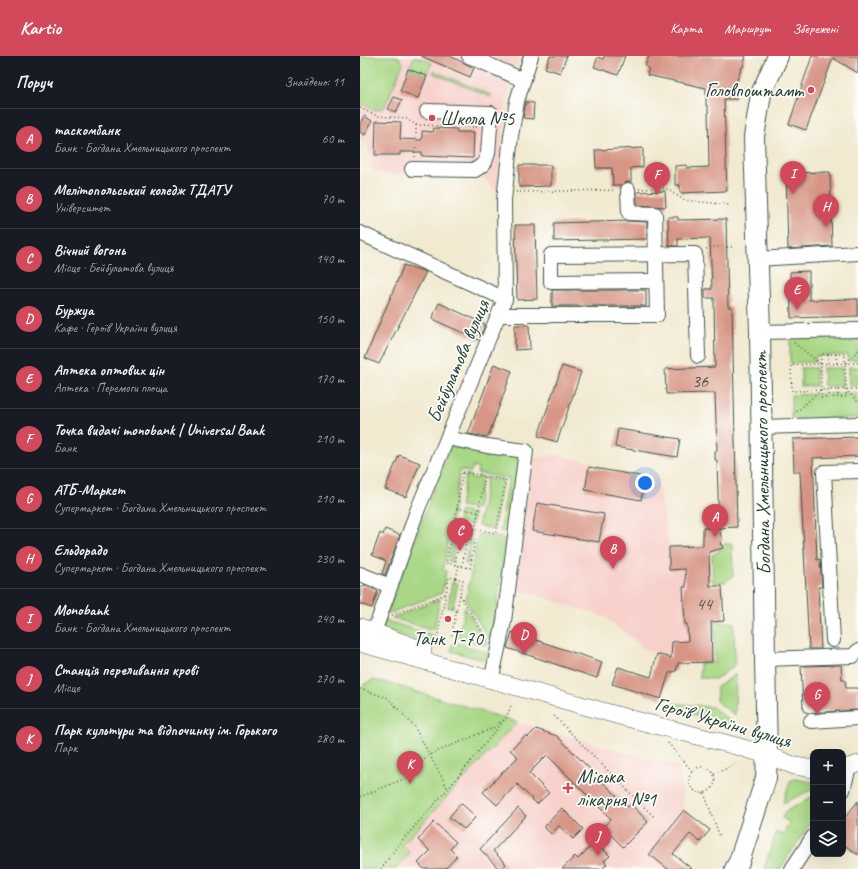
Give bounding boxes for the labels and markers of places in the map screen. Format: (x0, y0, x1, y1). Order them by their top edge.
place label: Головпоштамт (705, 78, 805, 103)
marker: Головпоштамт (806, 85, 816, 95)
place label: Школа №5 (440, 106, 515, 131)
marker: Школа №5 (427, 113, 437, 123)
pin: I (780, 161, 806, 194)
pin: F (644, 162, 670, 195)
pin: H (813, 194, 839, 227)
pin: E (784, 277, 810, 310)
pin: A (702, 504, 728, 537)
pin: C (447, 518, 473, 551)
pin: B (600, 536, 626, 569)
marker: Танк Т-70 (443, 614, 453, 624)
pin: D (511, 622, 537, 655)
place label: Танк Т-70 (413, 626, 485, 651)
pin: G (804, 682, 830, 715)
pin: K (397, 751, 423, 784)
place label: Міська лікарня №1 (577, 764, 657, 812)
marker: Міська лікарня №1 (562, 782, 574, 794)
pin: J (585, 823, 611, 856)

